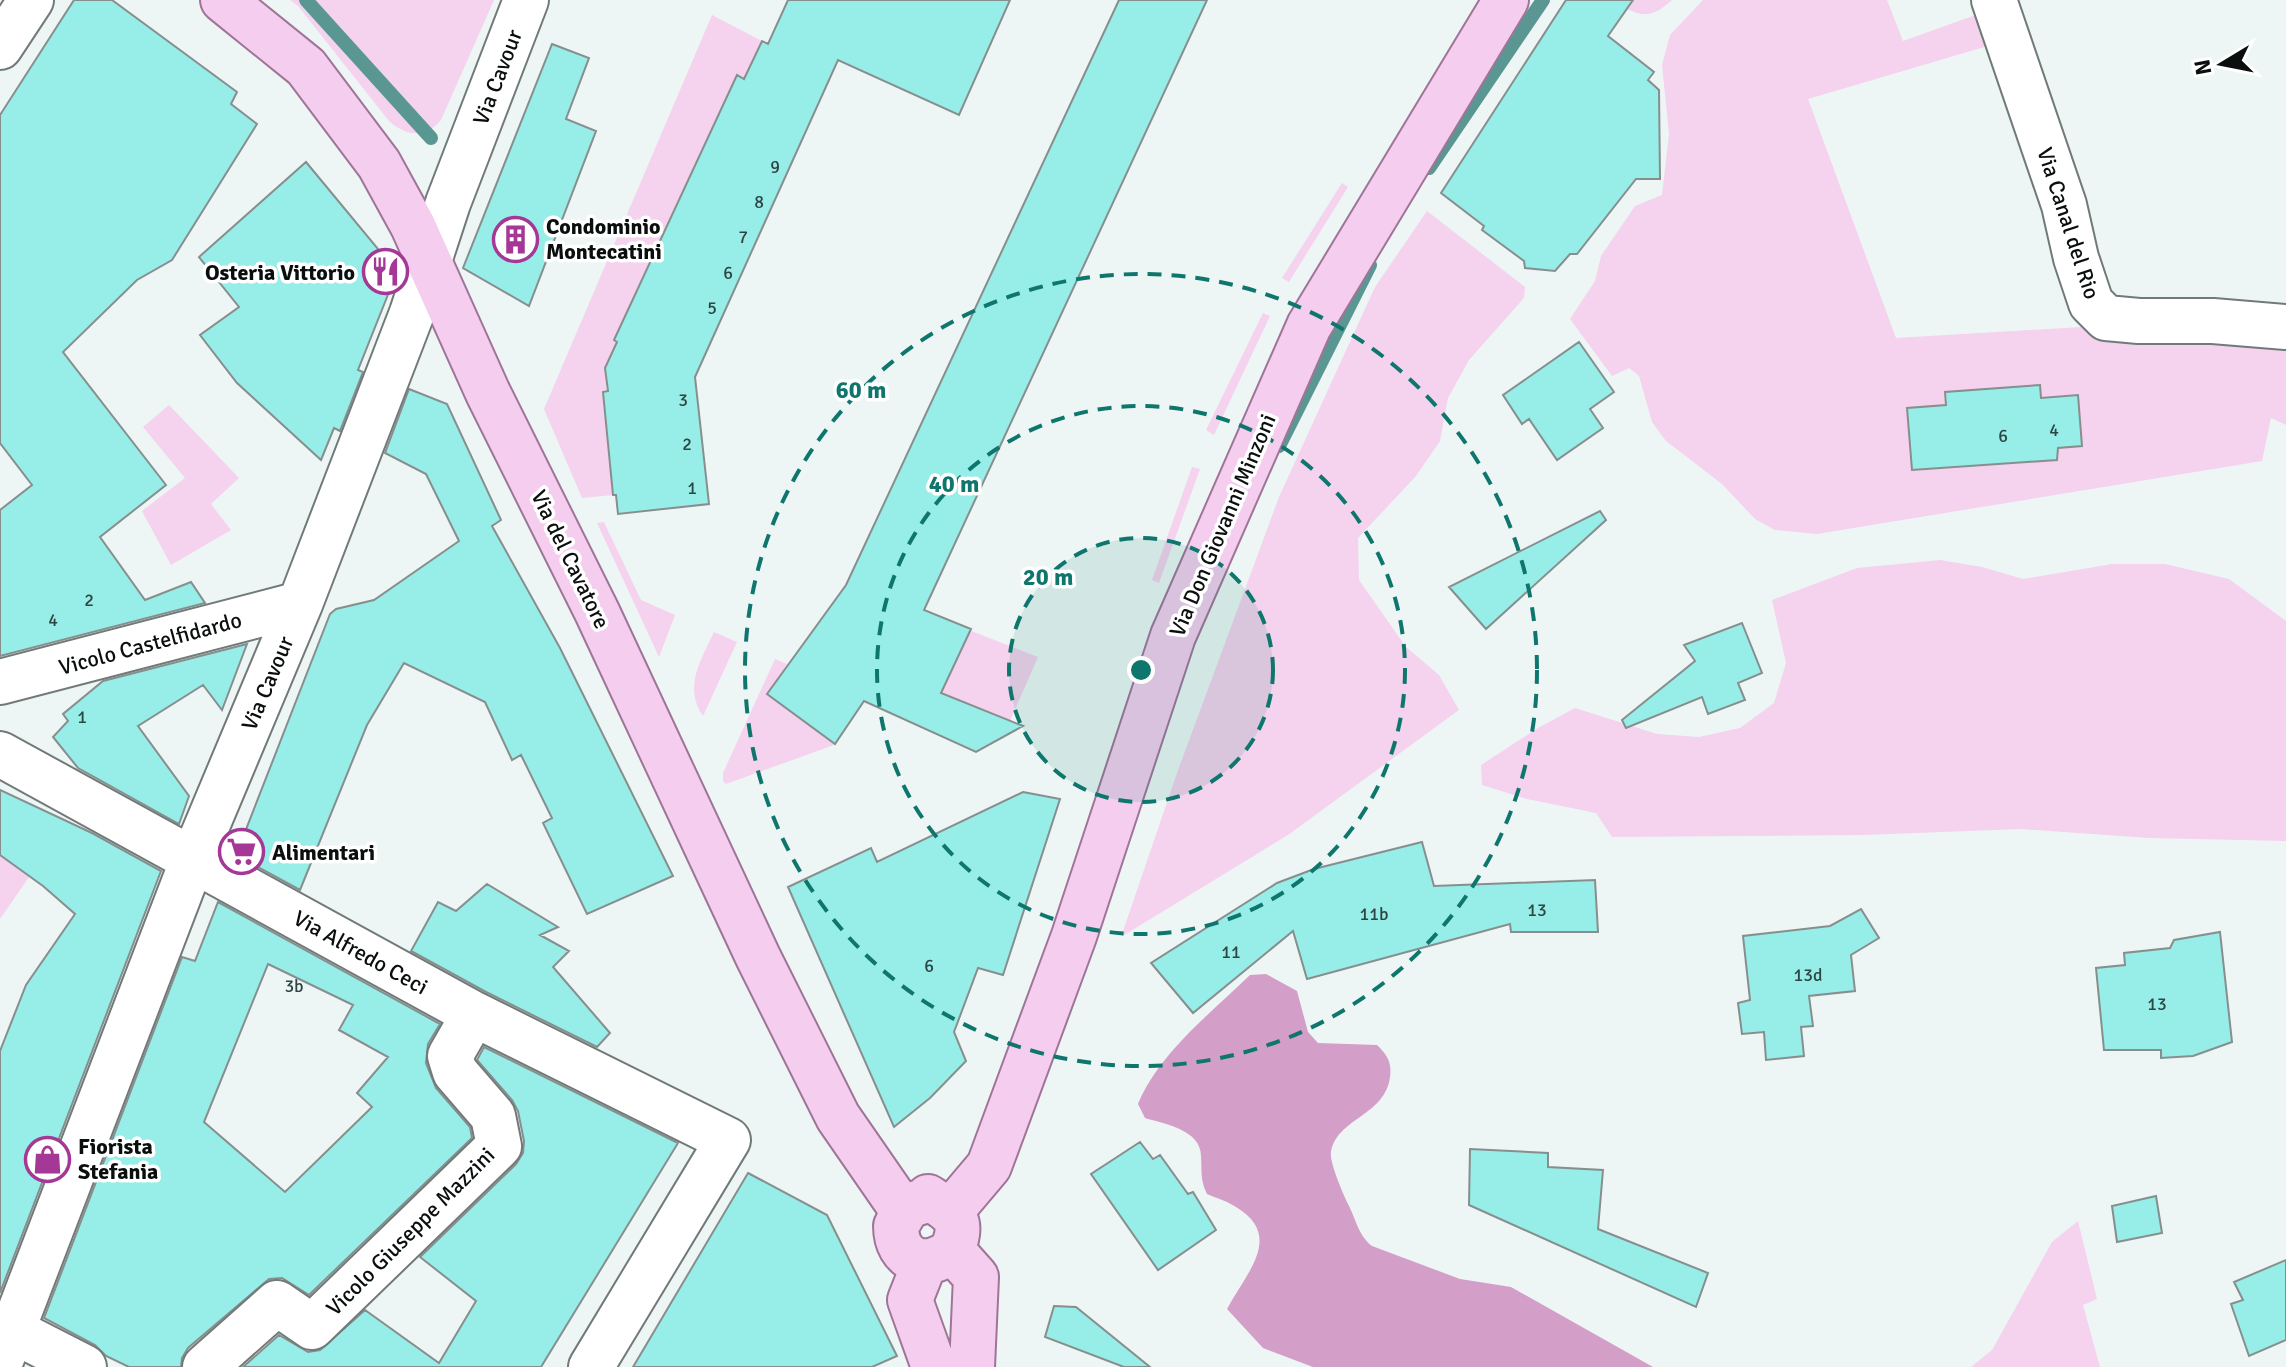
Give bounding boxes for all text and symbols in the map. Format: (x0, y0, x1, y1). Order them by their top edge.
north arrow (2182, 24, 2262, 104)
street label: Via Cavour (467, 26, 528, 129)
text: N (2188, 58, 2217, 77)
street label: Via Canal del Rio (2031, 144, 2106, 302)
house number: 9 (770, 156, 780, 178)
house number: 8 (754, 191, 764, 213)
place label: Condominio Montecatini (546, 213, 662, 265)
building icon: Condominio Montecatini (491, 215, 539, 263)
house number: 7 (738, 226, 748, 248)
restaurant icon: Osteria Vittorio (362, 248, 410, 296)
place label: Osteria Vittorio (205, 259, 355, 286)
house number: 6 (723, 262, 733, 284)
house number: 5 (707, 297, 717, 319)
text: 60 m (836, 375, 886, 405)
house number: 3 (678, 389, 688, 411)
street label: Via Don Giovanni Minzoni (1163, 410, 1282, 640)
house number: 4 (2049, 419, 2059, 441)
house number: 6 (1998, 425, 2008, 447)
house number: 2 (682, 433, 692, 455)
text: 40 m (929, 469, 979, 499)
house number: 1 (687, 477, 697, 499)
street label: Via del Cavatore (525, 485, 616, 633)
text: 20 m (1023, 562, 1073, 592)
house number: 2 (84, 589, 94, 611)
street label: Vicolo Castelfidardo (56, 606, 244, 681)
house number: 4 (48, 609, 58, 631)
street label: Via Cavour (236, 632, 299, 734)
centre of rings (1127, 656, 1155, 684)
house number: 1 (77, 706, 87, 728)
supermarket icon: Alimentari (217, 828, 265, 876)
place label: Alimentari (272, 839, 375, 866)
house number: 13 (1527, 899, 1547, 921)
house number: 11b (1360, 903, 1388, 925)
street label: Via Alfredo Ceci (289, 904, 433, 1000)
house number: 11 (1221, 941, 1241, 963)
house number: 6 (924, 955, 934, 977)
house number: 13d (1794, 964, 1822, 986)
house number: 3b (284, 975, 304, 997)
house number: 13 (2147, 993, 2167, 1015)
place label: Fiorista Stefania (78, 1133, 158, 1185)
shop icon: Fiorista Stefania (23, 1135, 71, 1183)
street label: Vicolo Giuseppe Mazzini (320, 1141, 500, 1321)

